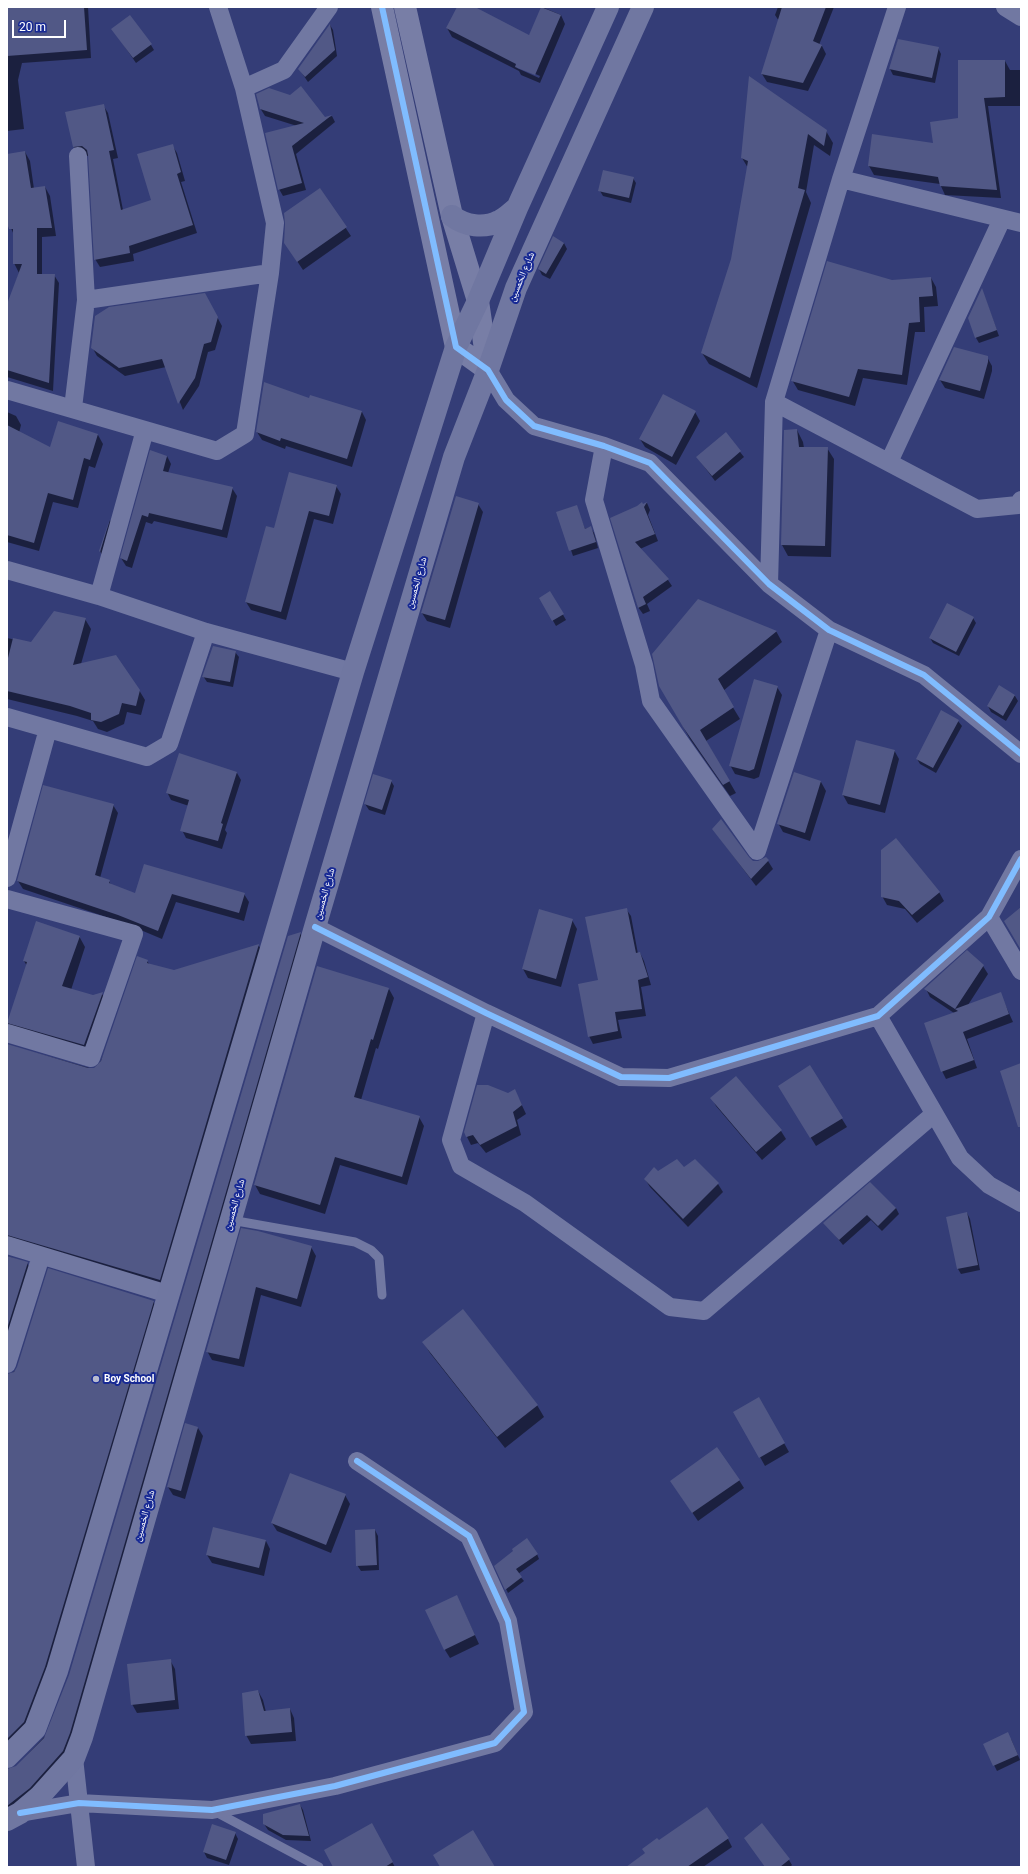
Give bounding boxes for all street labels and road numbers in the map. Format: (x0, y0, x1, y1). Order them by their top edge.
street label: شارع الخمسين (506, 250, 538, 304)
street label: شارع الخمسين (404, 556, 430, 610)
street label: شارع الخمسين (312, 867, 338, 921)
street label: شارع الخمسين (222, 1178, 248, 1232)
street label: شارع الخمسين (132, 1489, 158, 1543)

